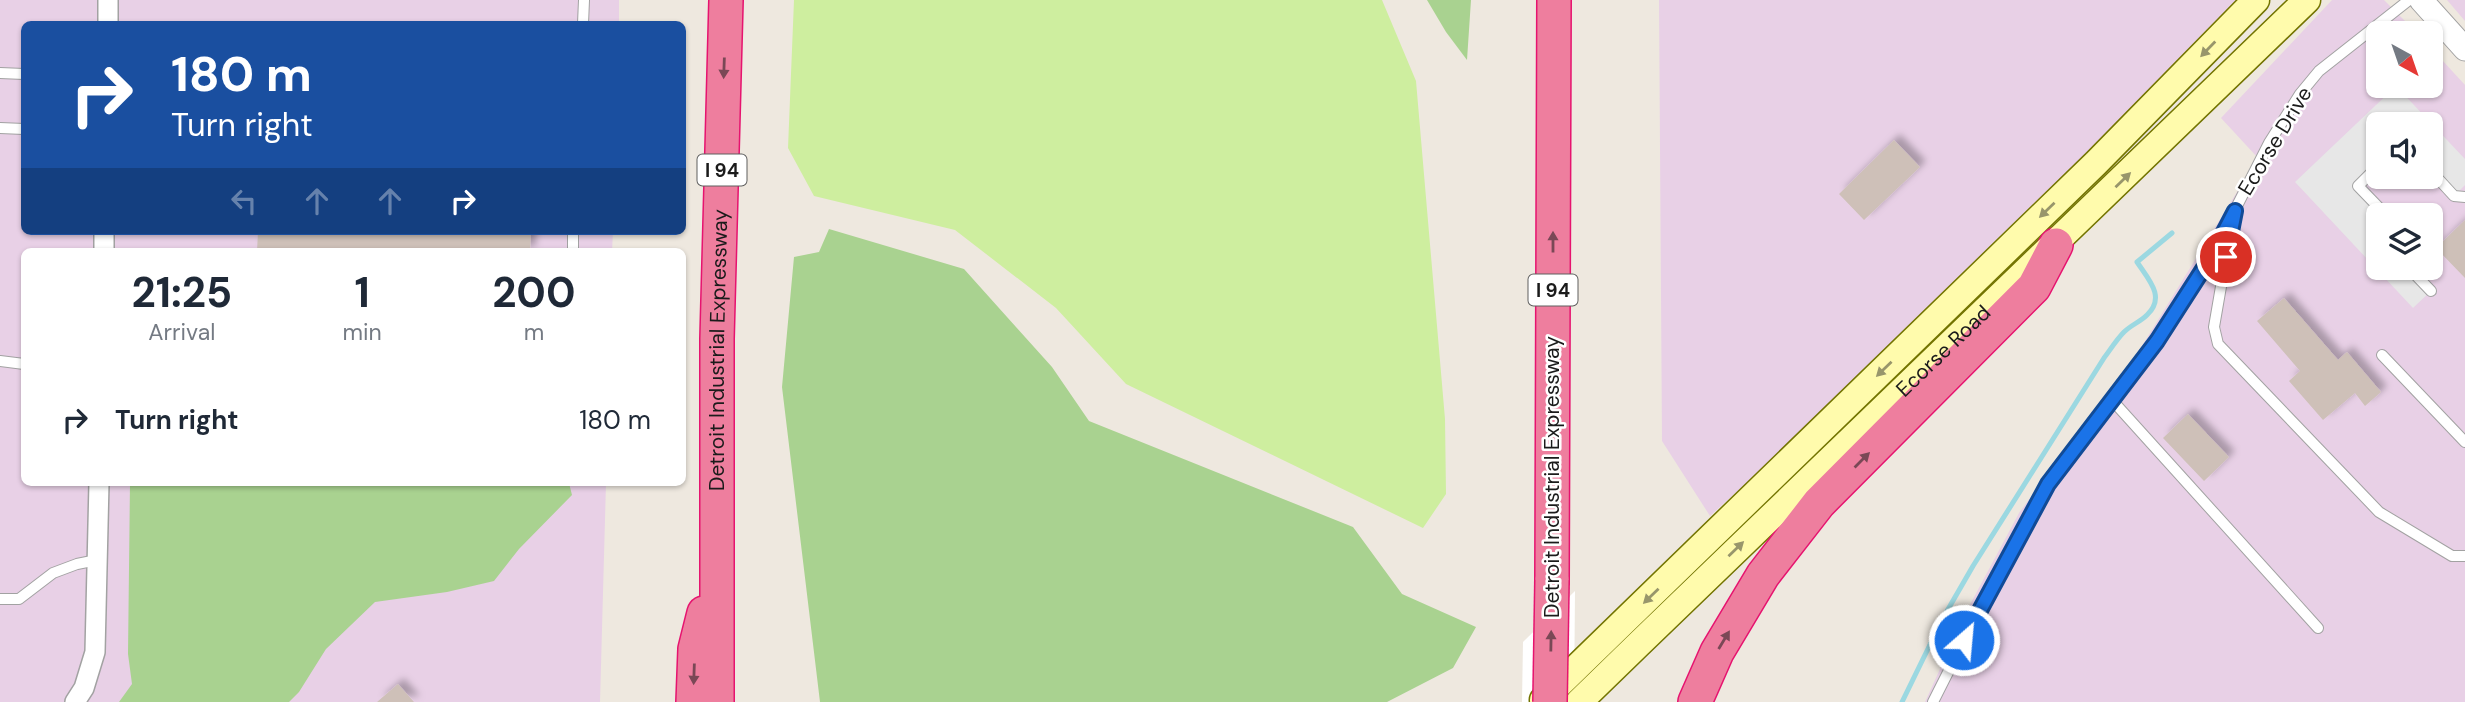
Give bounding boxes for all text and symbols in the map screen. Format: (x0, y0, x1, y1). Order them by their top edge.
north arrow (2366, 21, 2443, 98)
map controls (2366, 21, 2443, 280)
one-way arrow (2200, 40, 2216, 57)
text: 180 m (171, 42, 312, 106)
icon: right (56, 49, 147, 140)
one-way arrow (719, 57, 730, 79)
street label: Ecorse Drive (2232, 81, 2318, 200)
text: Turn right (171, 104, 313, 146)
button: sound (2366, 112, 2443, 189)
road number: I 94 (698, 154, 746, 186)
one-way arrow (2114, 173, 2131, 189)
icon: left (225, 182, 263, 220)
icon: ahead (298, 182, 336, 220)
icon: ahead (371, 182, 409, 220)
icon: right (444, 182, 482, 220)
one-way arrow (2039, 202, 2056, 219)
button: layers (2366, 203, 2443, 280)
street label: Detroit Industrial Expressway (703, 208, 734, 491)
pin (2196, 227, 2256, 287)
one-way arrow (1547, 231, 1559, 253)
icon: arrive (2207, 238, 2245, 276)
text: 21:25 (132, 265, 232, 320)
text: 1 (355, 265, 370, 320)
text: 200 (492, 265, 575, 320)
road number: I 94 (1528, 274, 1578, 306)
street label: Ecorse Road (1890, 299, 1997, 403)
text: Arrival (148, 317, 215, 347)
text: min (343, 317, 382, 347)
text: m (524, 317, 544, 347)
street label: Detroit Industrial Expressway (1538, 336, 1566, 618)
one-way arrow (1877, 360, 1893, 377)
icon: right (56, 401, 94, 439)
text: Turn right (115, 403, 239, 437)
text: 180 m (579, 403, 651, 437)
one-way arrow (1853, 453, 1870, 469)
one-way arrow (1728, 540, 1745, 557)
one-way arrow (1643, 587, 1660, 603)
position arrow (1927, 603, 2001, 677)
one-way arrow (1545, 630, 1557, 652)
one-way arrow (1718, 631, 1731, 650)
one-way arrow (688, 663, 699, 685)

